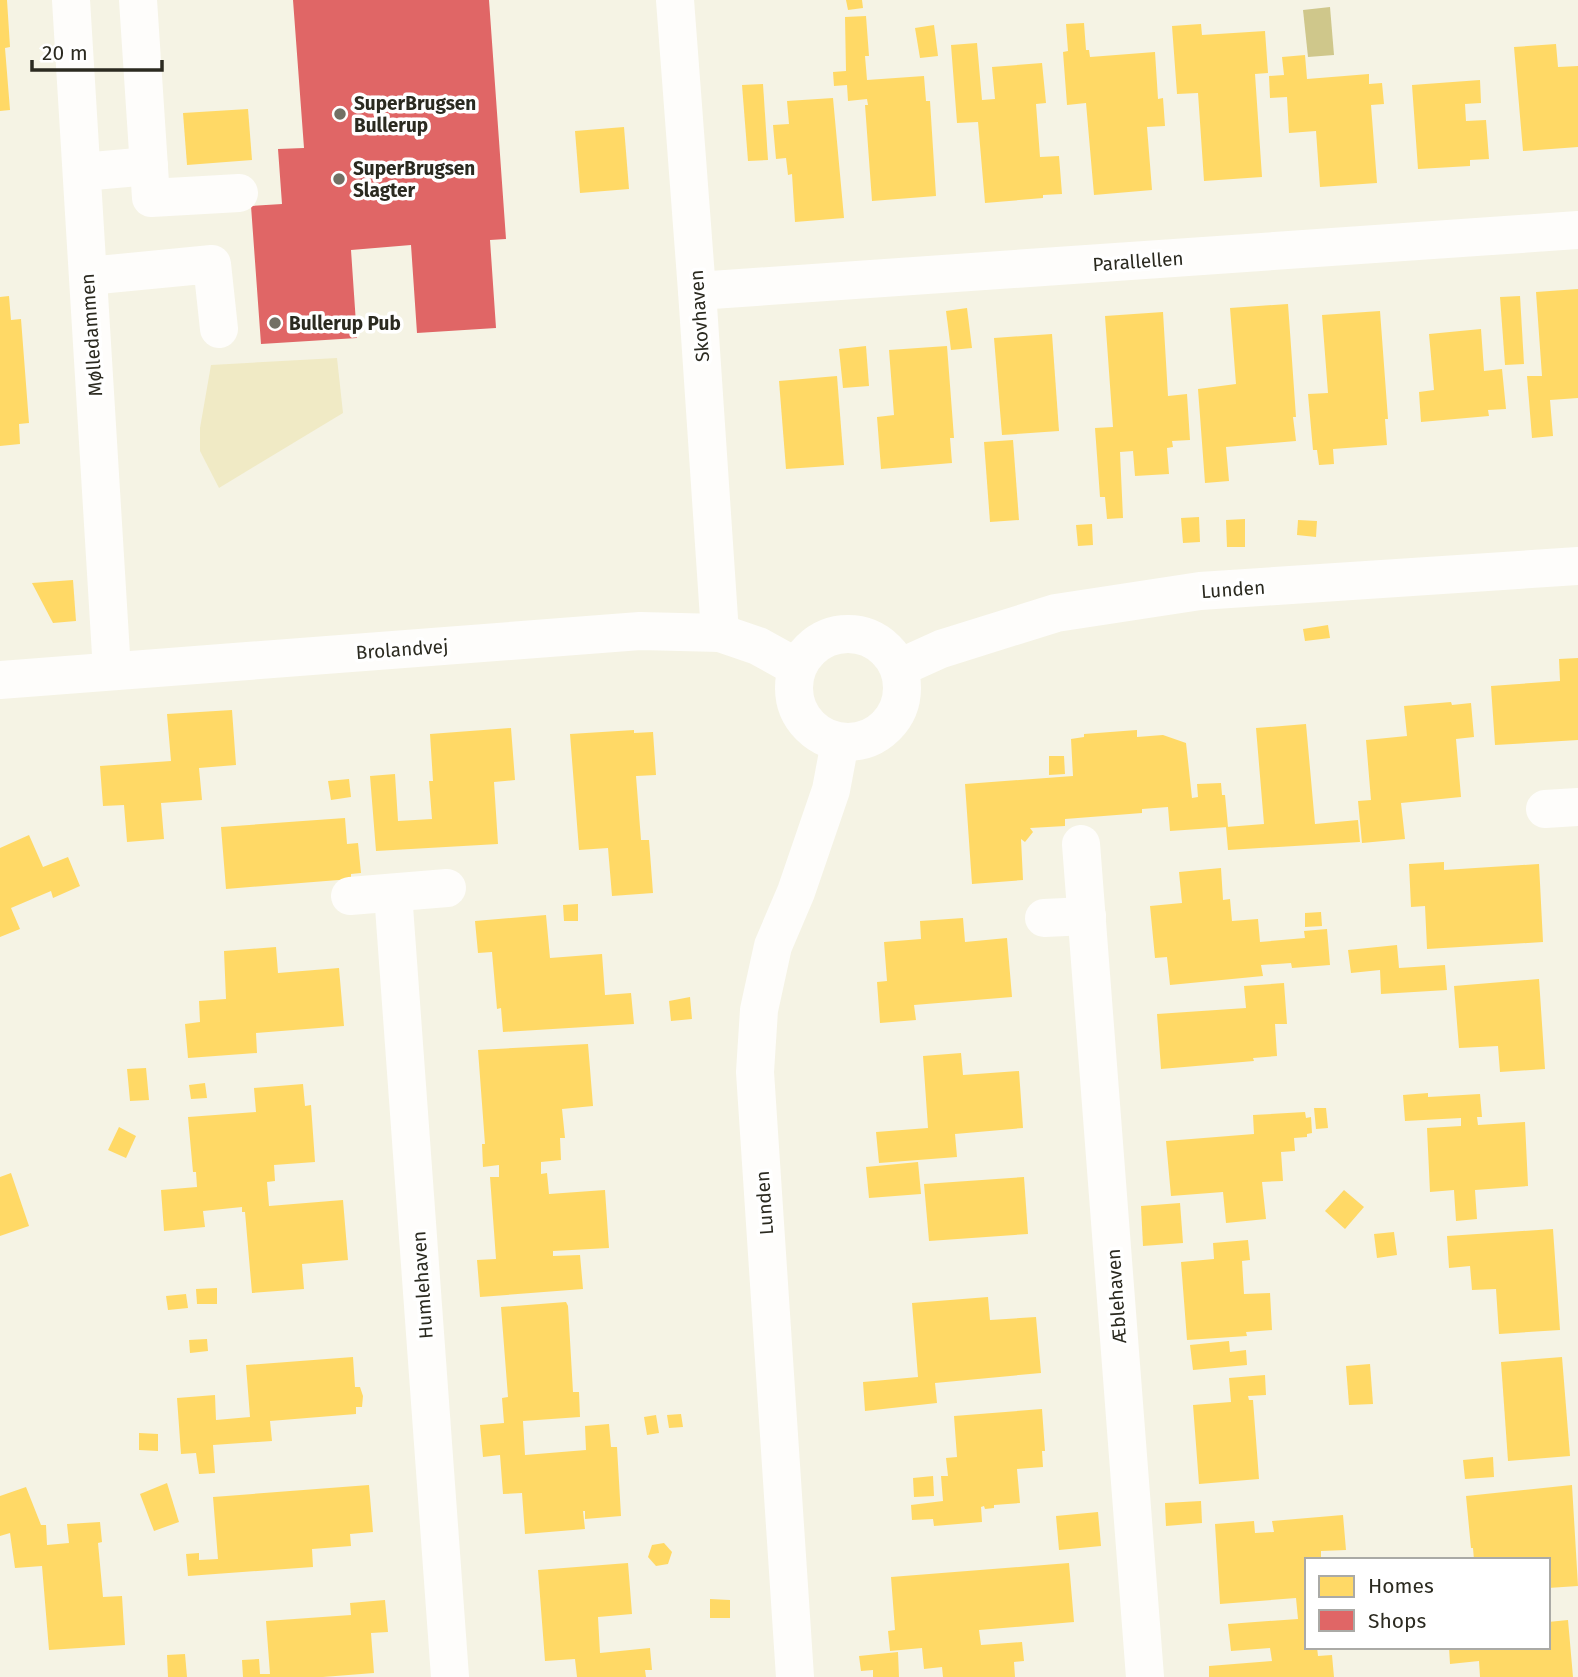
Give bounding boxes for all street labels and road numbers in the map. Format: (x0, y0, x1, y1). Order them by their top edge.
street label: Parallellen (1092, 247, 1184, 276)
street label: Skovhaven (685, 269, 714, 363)
street label: Mølledammen (76, 273, 107, 397)
street label: Lunden (1200, 576, 1266, 603)
street label: Brolandvej (355, 635, 449, 664)
street label: Lunden (751, 1170, 778, 1236)
street label: Humlehaven (407, 1230, 438, 1340)
street label: Æblehaven (1102, 1248, 1131, 1345)

